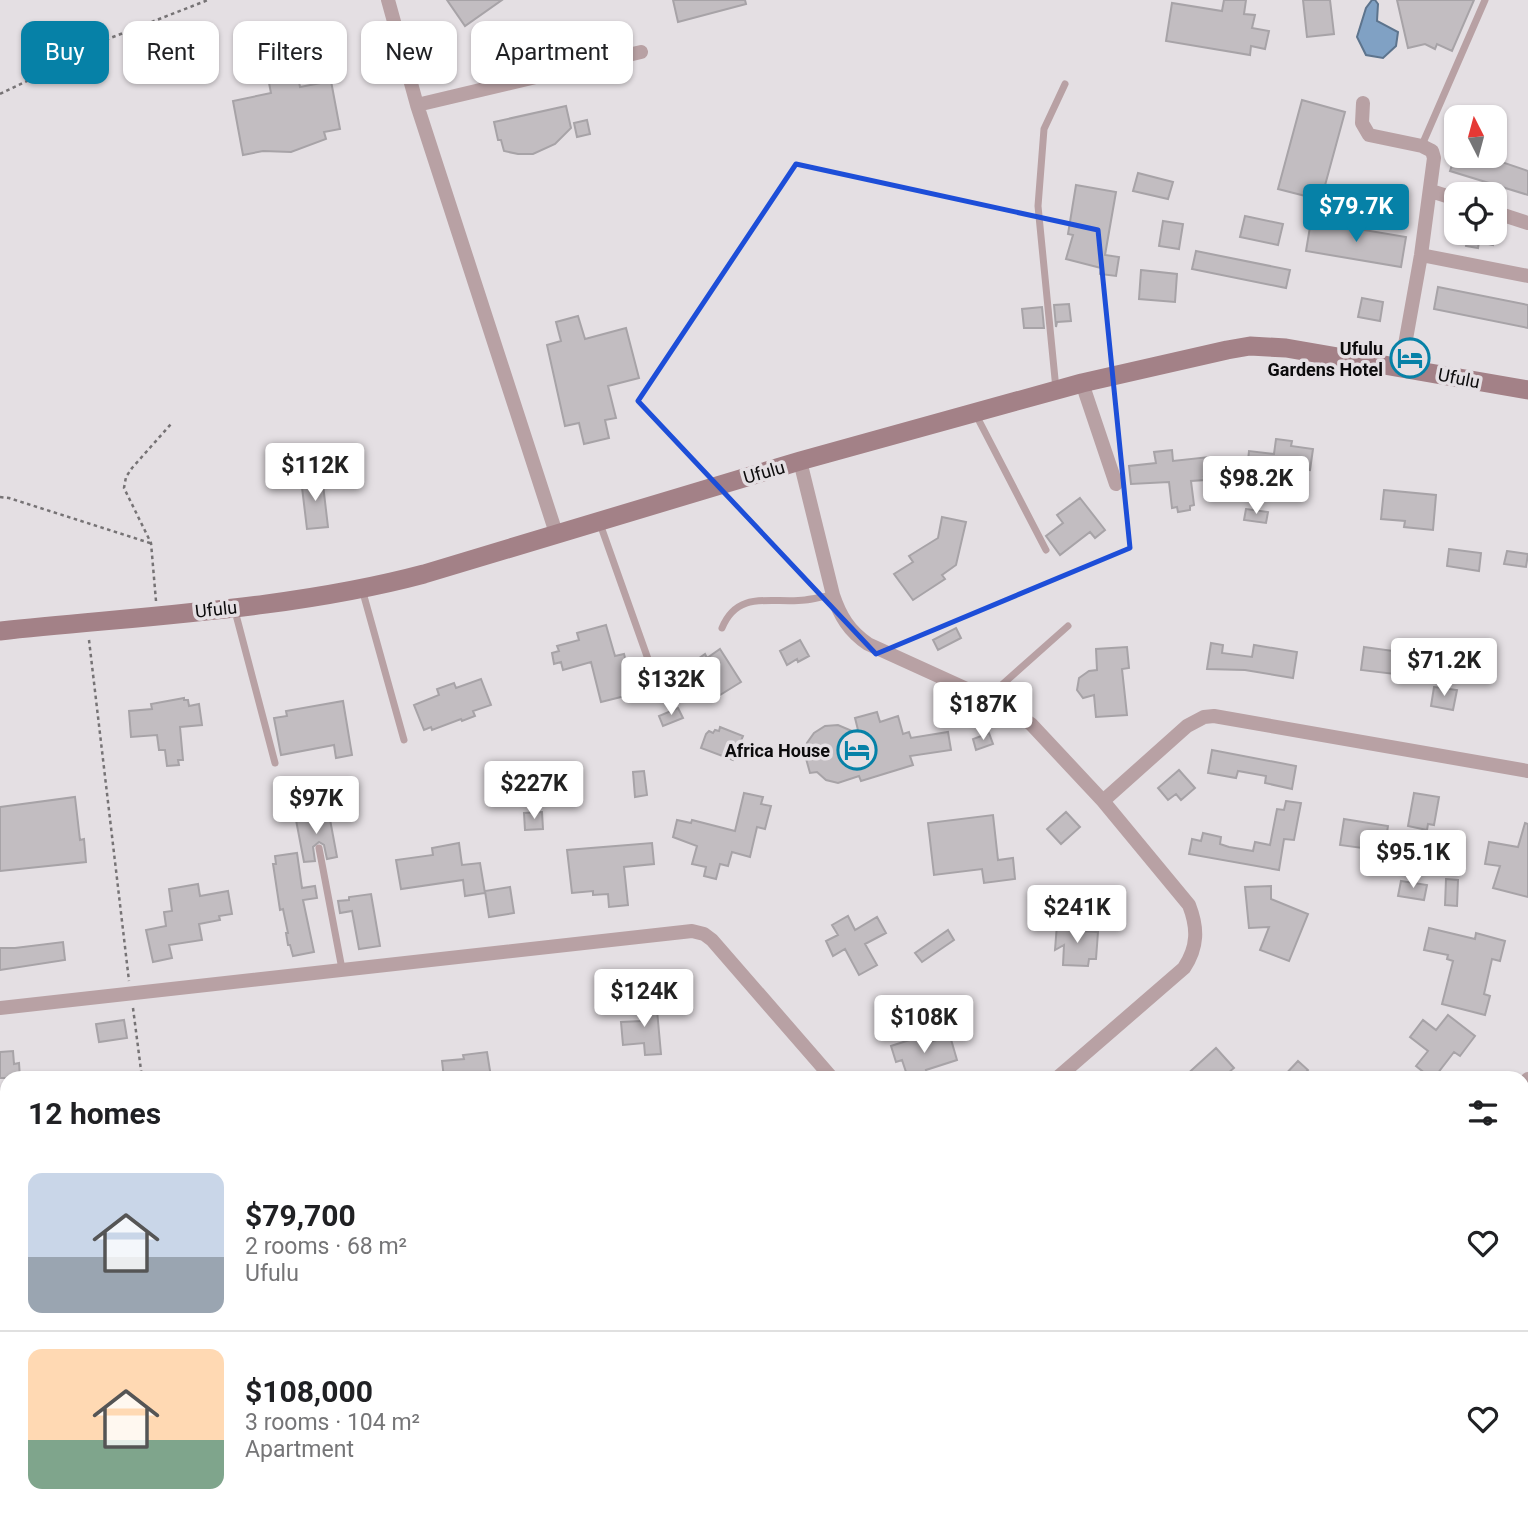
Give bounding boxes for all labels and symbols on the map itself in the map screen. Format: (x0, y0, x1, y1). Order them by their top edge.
north arrow (1444, 105, 1507, 168)
pin: $79.7K (1299, 184, 1413, 244)
hotel icon: Ufulu Gardens Hotel (1389, 337, 1431, 379)
place label: Ufulu Gardens Hotel (1268, 338, 1383, 380)
street label: Ufulu (1436, 364, 1482, 392)
pin: $112K (266, 444, 364, 503)
street label: Ufulu (741, 456, 787, 488)
pin: $98.2K (1199, 456, 1313, 516)
street label: Ufulu (194, 596, 238, 622)
pin: $71.2K (1387, 638, 1501, 698)
pin: $132K (622, 658, 720, 717)
pin: $187K (934, 682, 1032, 742)
hotel icon: Africa House (836, 729, 878, 771)
place label: Africa House (725, 740, 830, 761)
pin: $227K (485, 762, 583, 821)
pin: $97K (275, 776, 357, 836)
pin: $95.1K (1356, 830, 1470, 890)
pin: $241K (1028, 886, 1126, 945)
pin: $124K (595, 970, 693, 1029)
pin: $108K (875, 996, 973, 1055)

